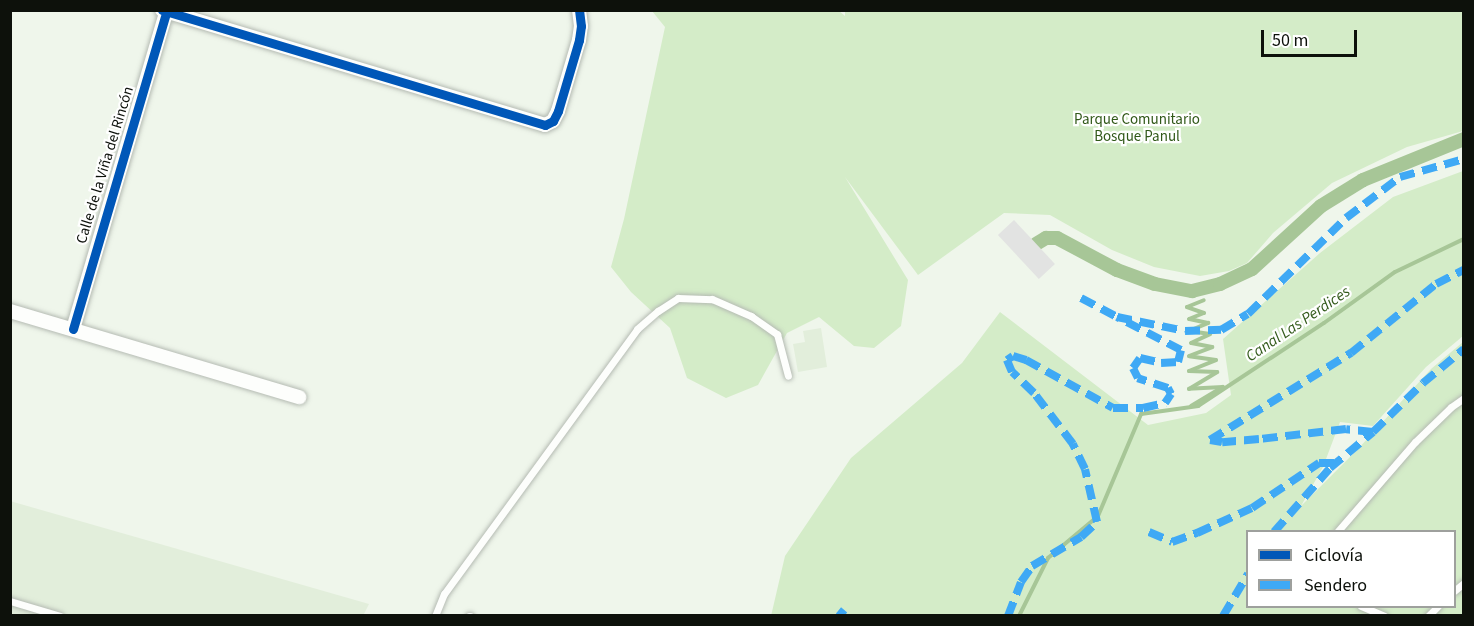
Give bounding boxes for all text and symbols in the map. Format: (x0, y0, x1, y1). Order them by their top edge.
scale bar (1264, 18, 1360, 56)
text: 50 m (1272, 28, 1308, 53)
street label: Calle de la Viña del Rincón (73, 84, 137, 246)
park label: Parque Comunitario Bosque Panul (1074, 110, 1200, 145)
water label: Canal Las Perdices (1242, 282, 1354, 366)
legend (1246, 530, 1456, 608)
text: Ciclovía (1304, 543, 1363, 568)
text: Sendero (1304, 573, 1367, 598)

